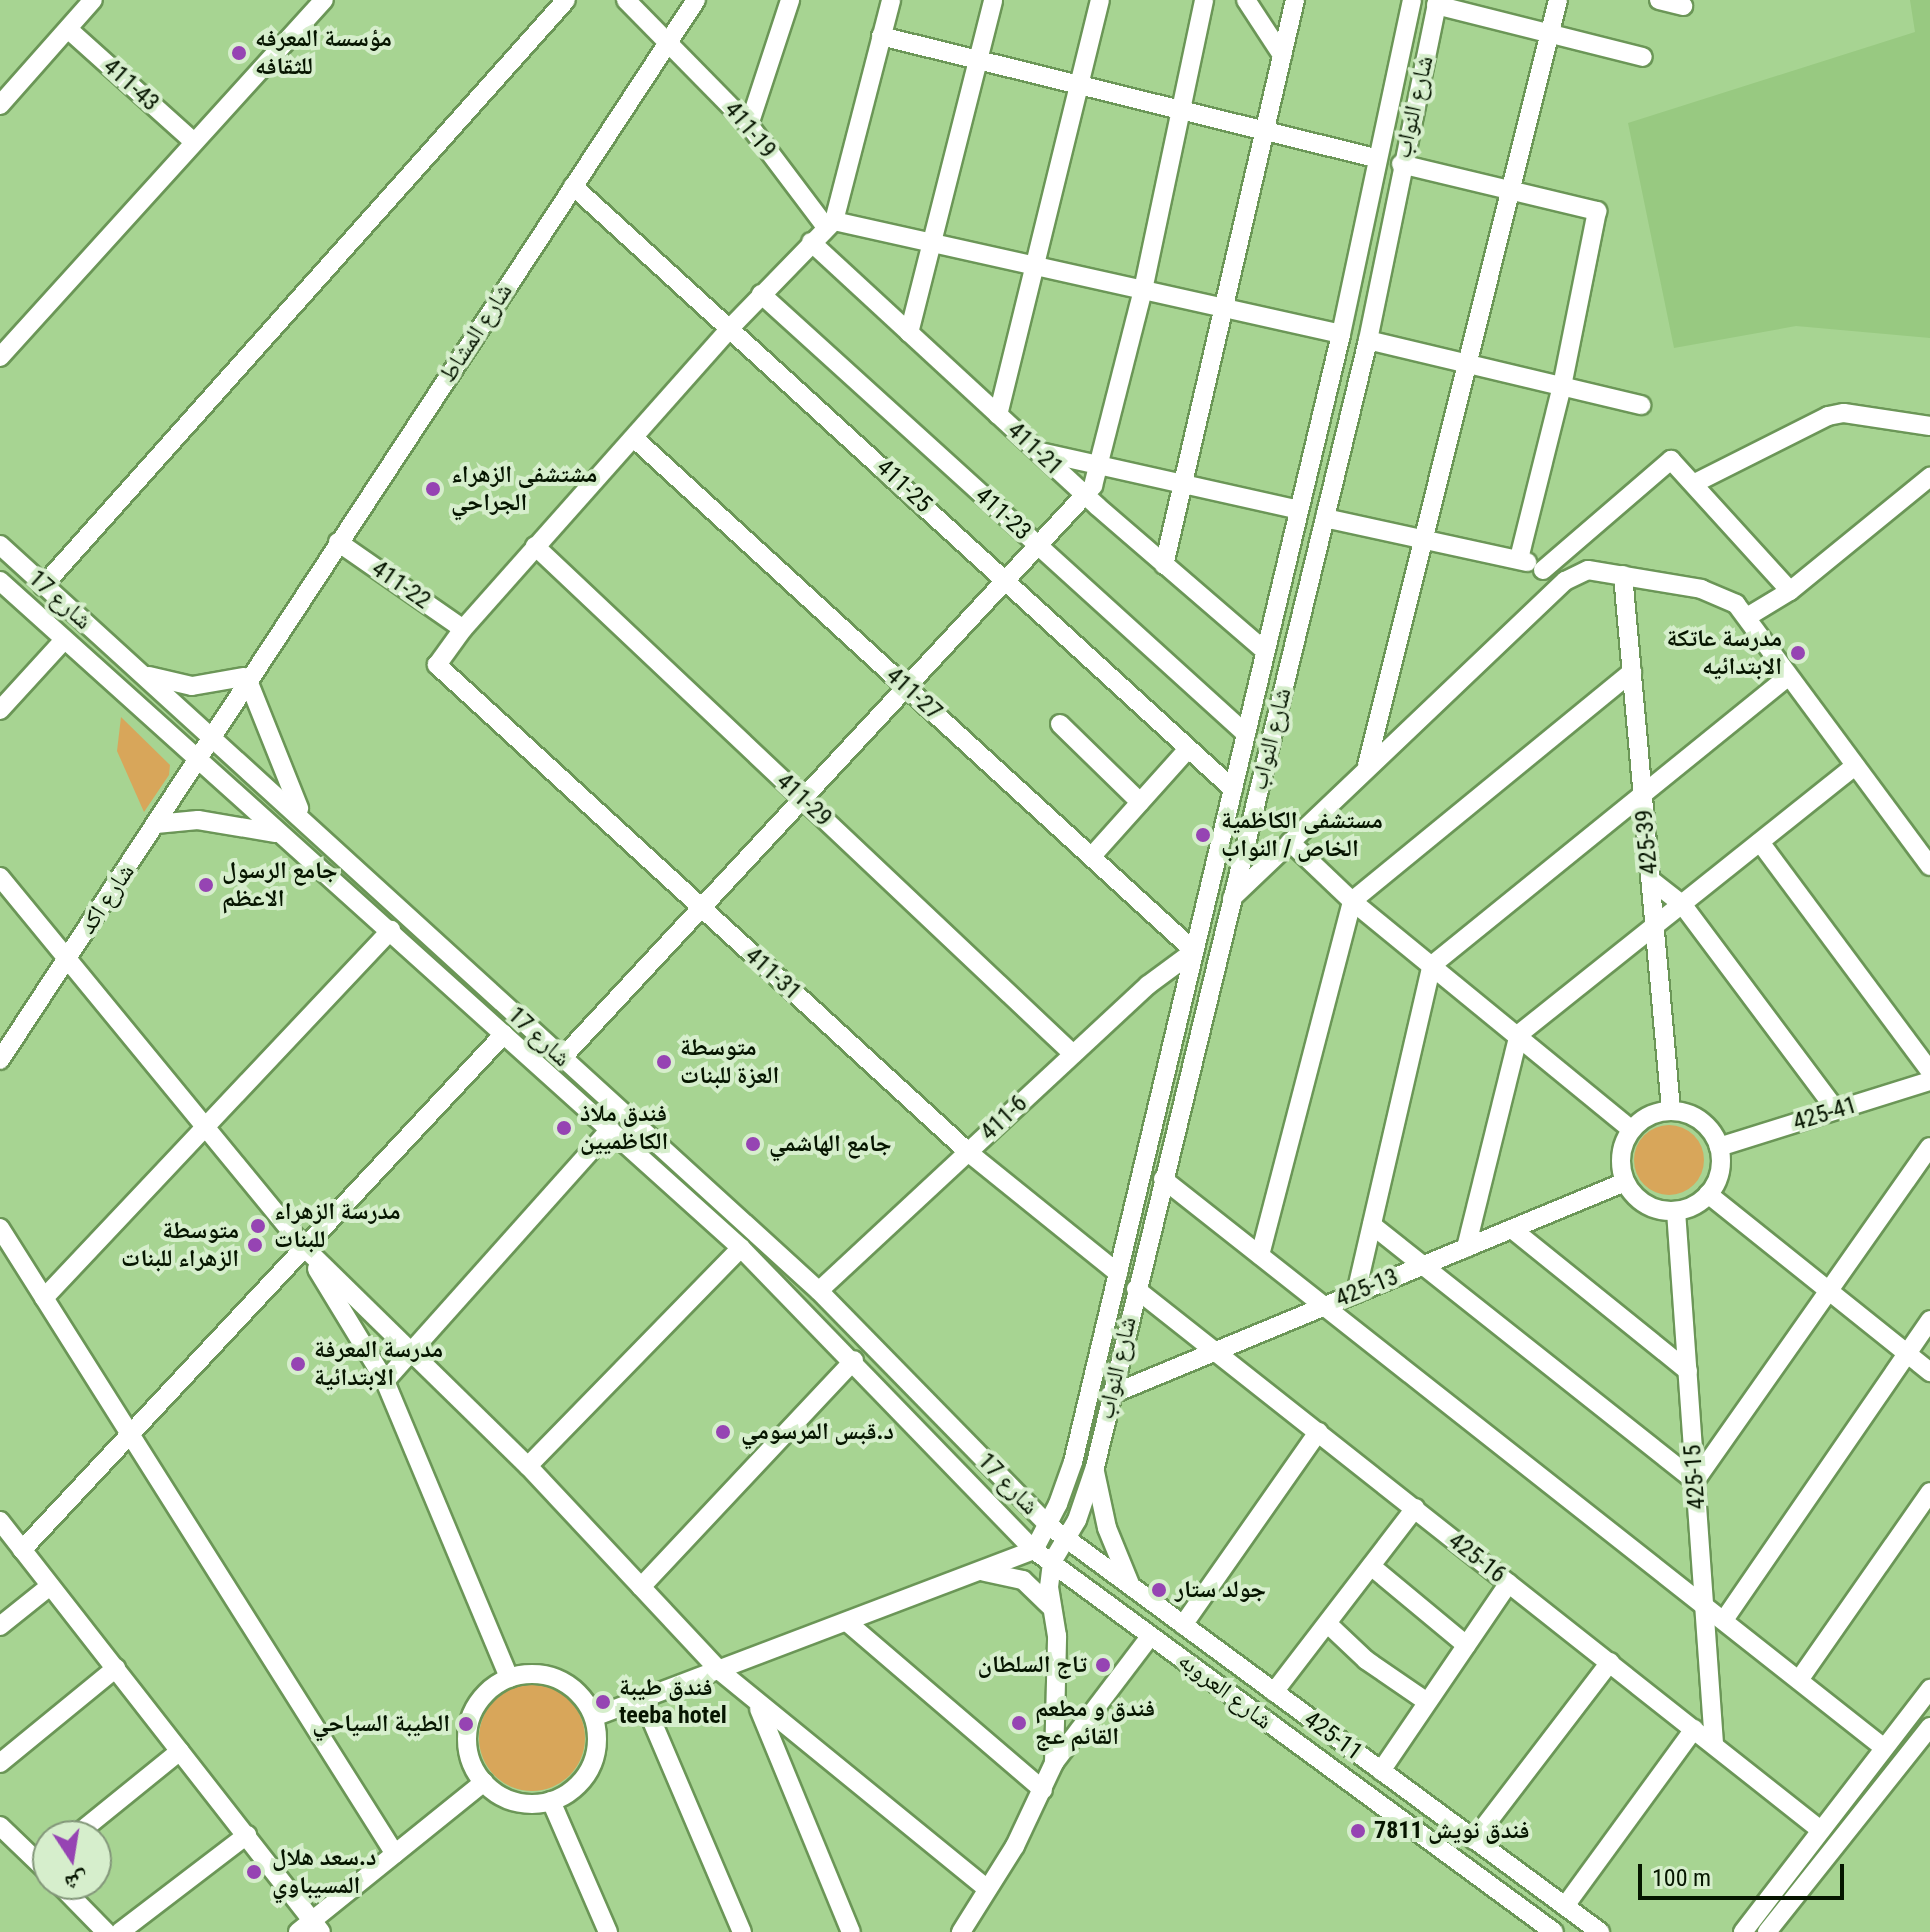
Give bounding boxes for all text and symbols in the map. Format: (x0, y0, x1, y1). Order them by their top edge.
place label: مؤسسة المعرفه للثقافه (255, 25, 392, 81)
marker: مؤسسة المعرفه للثقافه (230, 44, 248, 62)
street label: 411-43 (97, 52, 165, 118)
street label: شارع النواب (1388, 53, 1440, 161)
street label: 411-19 (718, 96, 782, 164)
street label: شارع المشاط (433, 278, 519, 388)
street label: 411-21 (1001, 416, 1069, 482)
street label: 411-25 (870, 453, 938, 519)
place label: مشتشفى الزهراء الجراحي (451, 461, 597, 517)
marker: مشتشفى الزهراء الجراحي (422, 478, 444, 500)
street label: 411-23 (969, 481, 1037, 547)
street label: 411-22 (366, 555, 436, 615)
street label: شارع 17 (23, 564, 97, 636)
place label: مدرسة عاتكة الابتدائيه (1667, 625, 1782, 681)
marker: مدرسة عاتكة الابتدائيه (1789, 644, 1807, 662)
street label: 411-27 (880, 661, 948, 727)
street label: شارع النواب (1244, 685, 1298, 793)
street label: 411-29 (770, 767, 838, 833)
place label: مستشفى الكاظمية الخاص / النواب (1221, 807, 1383, 863)
street label: 425-39 (1630, 808, 1664, 876)
marker: مستشفى الكاظمية الخاص / النواب (1192, 824, 1214, 846)
place label: جامع الرسول الاعظم (222, 857, 338, 913)
street label: شارع اكد (73, 859, 141, 939)
marker: جامع الرسول الاعظم (197, 876, 215, 894)
street label: 411-31 (739, 941, 807, 1007)
street label: شارع 17 (502, 1001, 576, 1073)
place label: متوسطة العزة للبنات (680, 1034, 779, 1090)
marker: متوسطة العزة للبنات (655, 1053, 673, 1071)
street label: 411-6 (975, 1089, 1033, 1147)
street label: 425-41 (1790, 1091, 1860, 1137)
place label: فندق ملاذ الكاظميين (580, 1100, 668, 1156)
marker: فندق ملاذ الكاظميين (555, 1119, 573, 1137)
place label: جامع الهاشمي (769, 1130, 892, 1158)
marker: جامع الهاشمي (744, 1135, 762, 1153)
place label: مدرسة الزهراء للبنات (274, 1198, 401, 1254)
place label: متوسطة الزهراء للبنات (121, 1217, 239, 1273)
marker: مدرسة الزهراء للبنات (249, 1217, 267, 1235)
marker: متوسطة الزهراء للبنات (246, 1236, 264, 1254)
street label: 425-13 (1331, 1262, 1403, 1314)
street label: شارع النواب (1091, 1314, 1143, 1422)
place label: مدرسة المعرفة الابتدائية (314, 1336, 443, 1392)
marker: مدرسة المعرفة الابتدائية (289, 1355, 307, 1373)
place label: د.قبس المرسومي (741, 1418, 894, 1446)
marker: د.قبس المرسومي (712, 1421, 734, 1443)
street label: 425-15 (1678, 1443, 1712, 1511)
street label: شارع 17 (972, 1447, 1044, 1521)
street label: 425-16 (1442, 1527, 1512, 1589)
place label: جولد ستار (1175, 1576, 1266, 1604)
marker: جولد ستار (1150, 1581, 1168, 1599)
street label: شارع العروبه (1172, 1646, 1278, 1736)
place label: تاج السلطان (978, 1651, 1087, 1679)
marker: تاج السلطان (1094, 1656, 1112, 1674)
place label: فندق طيبة teeba hotel (619, 1674, 727, 1730)
marker: فندق طيبة teeba hotel (594, 1693, 612, 1711)
place label: فندق و مطعم القائم عج (1035, 1695, 1155, 1751)
street label: 425-11 (1298, 1705, 1368, 1767)
place label: الطيبة السياحي (312, 1710, 450, 1738)
marker: فندق و مطعم القائم عج (1010, 1714, 1028, 1732)
marker: الطيبة السياحي (457, 1715, 475, 1733)
place label: فندق نويش 7811 (1374, 1817, 1530, 1845)
north arrow (32, 1820, 112, 1900)
marker: فندق نويش 7811 (1349, 1822, 1367, 1840)
place label: د.سعد هلال المسيباوي (272, 1844, 376, 1900)
scale bar (1642, 1848, 1848, 1898)
marker: د.سعد هلال المسيباوي (243, 1861, 265, 1883)
text: 100 m (1652, 1864, 1711, 1892)
text: ش (63, 1867, 91, 1897)

